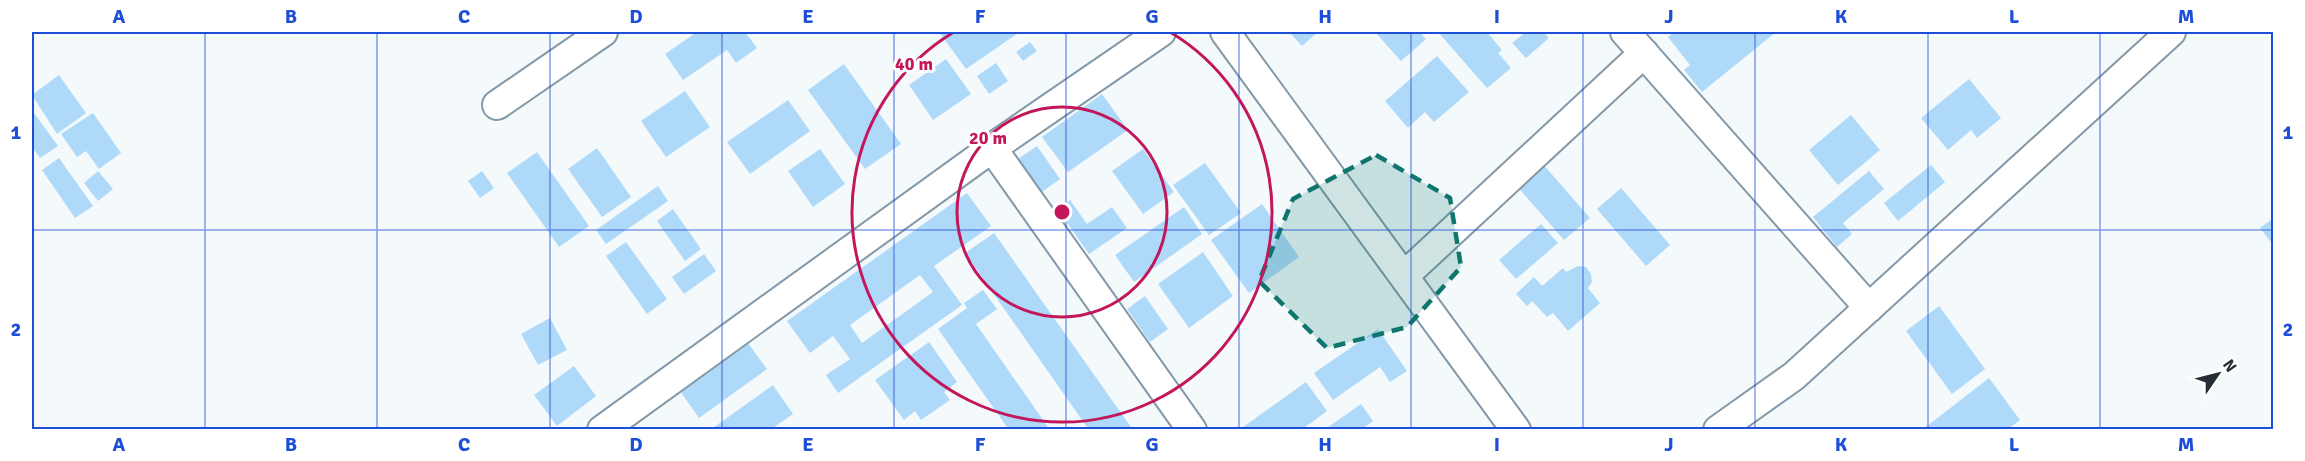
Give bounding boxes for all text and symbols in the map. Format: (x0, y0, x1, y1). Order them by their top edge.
text: A (113, 4, 126, 29)
text: B (285, 4, 297, 29)
text: C (458, 4, 470, 29)
text: D (629, 4, 643, 29)
text: E (802, 4, 814, 29)
text: F (975, 4, 986, 29)
text: G (1145, 4, 1159, 29)
text: H (1318, 4, 1332, 29)
text: I (1494, 4, 1500, 29)
text: J (1664, 4, 1674, 29)
text: K (1835, 4, 1848, 29)
text: L (2009, 4, 2020, 29)
text: M (2178, 4, 2194, 29)
text: 40 m (895, 53, 933, 75)
text: 1 (11, 120, 22, 145)
text: 1 (2283, 120, 2294, 145)
text: 20 m (969, 127, 1007, 149)
centre of rings (1052, 202, 1072, 222)
text: 2 (11, 317, 21, 342)
text: 2 (2283, 317, 2293, 342)
north arrow (2188, 344, 2248, 404)
text: N (2218, 356, 2241, 376)
text: A (113, 432, 126, 457)
text: B (285, 432, 297, 457)
text: C (458, 432, 470, 457)
text: D (629, 432, 643, 457)
text: E (802, 432, 814, 457)
text: F (975, 432, 986, 457)
text: G (1145, 432, 1159, 457)
text: H (1318, 432, 1332, 457)
text: I (1494, 432, 1500, 457)
text: J (1664, 432, 1674, 457)
text: K (1835, 432, 1848, 457)
text: L (2009, 432, 2020, 457)
text: M (2178, 432, 2194, 457)

